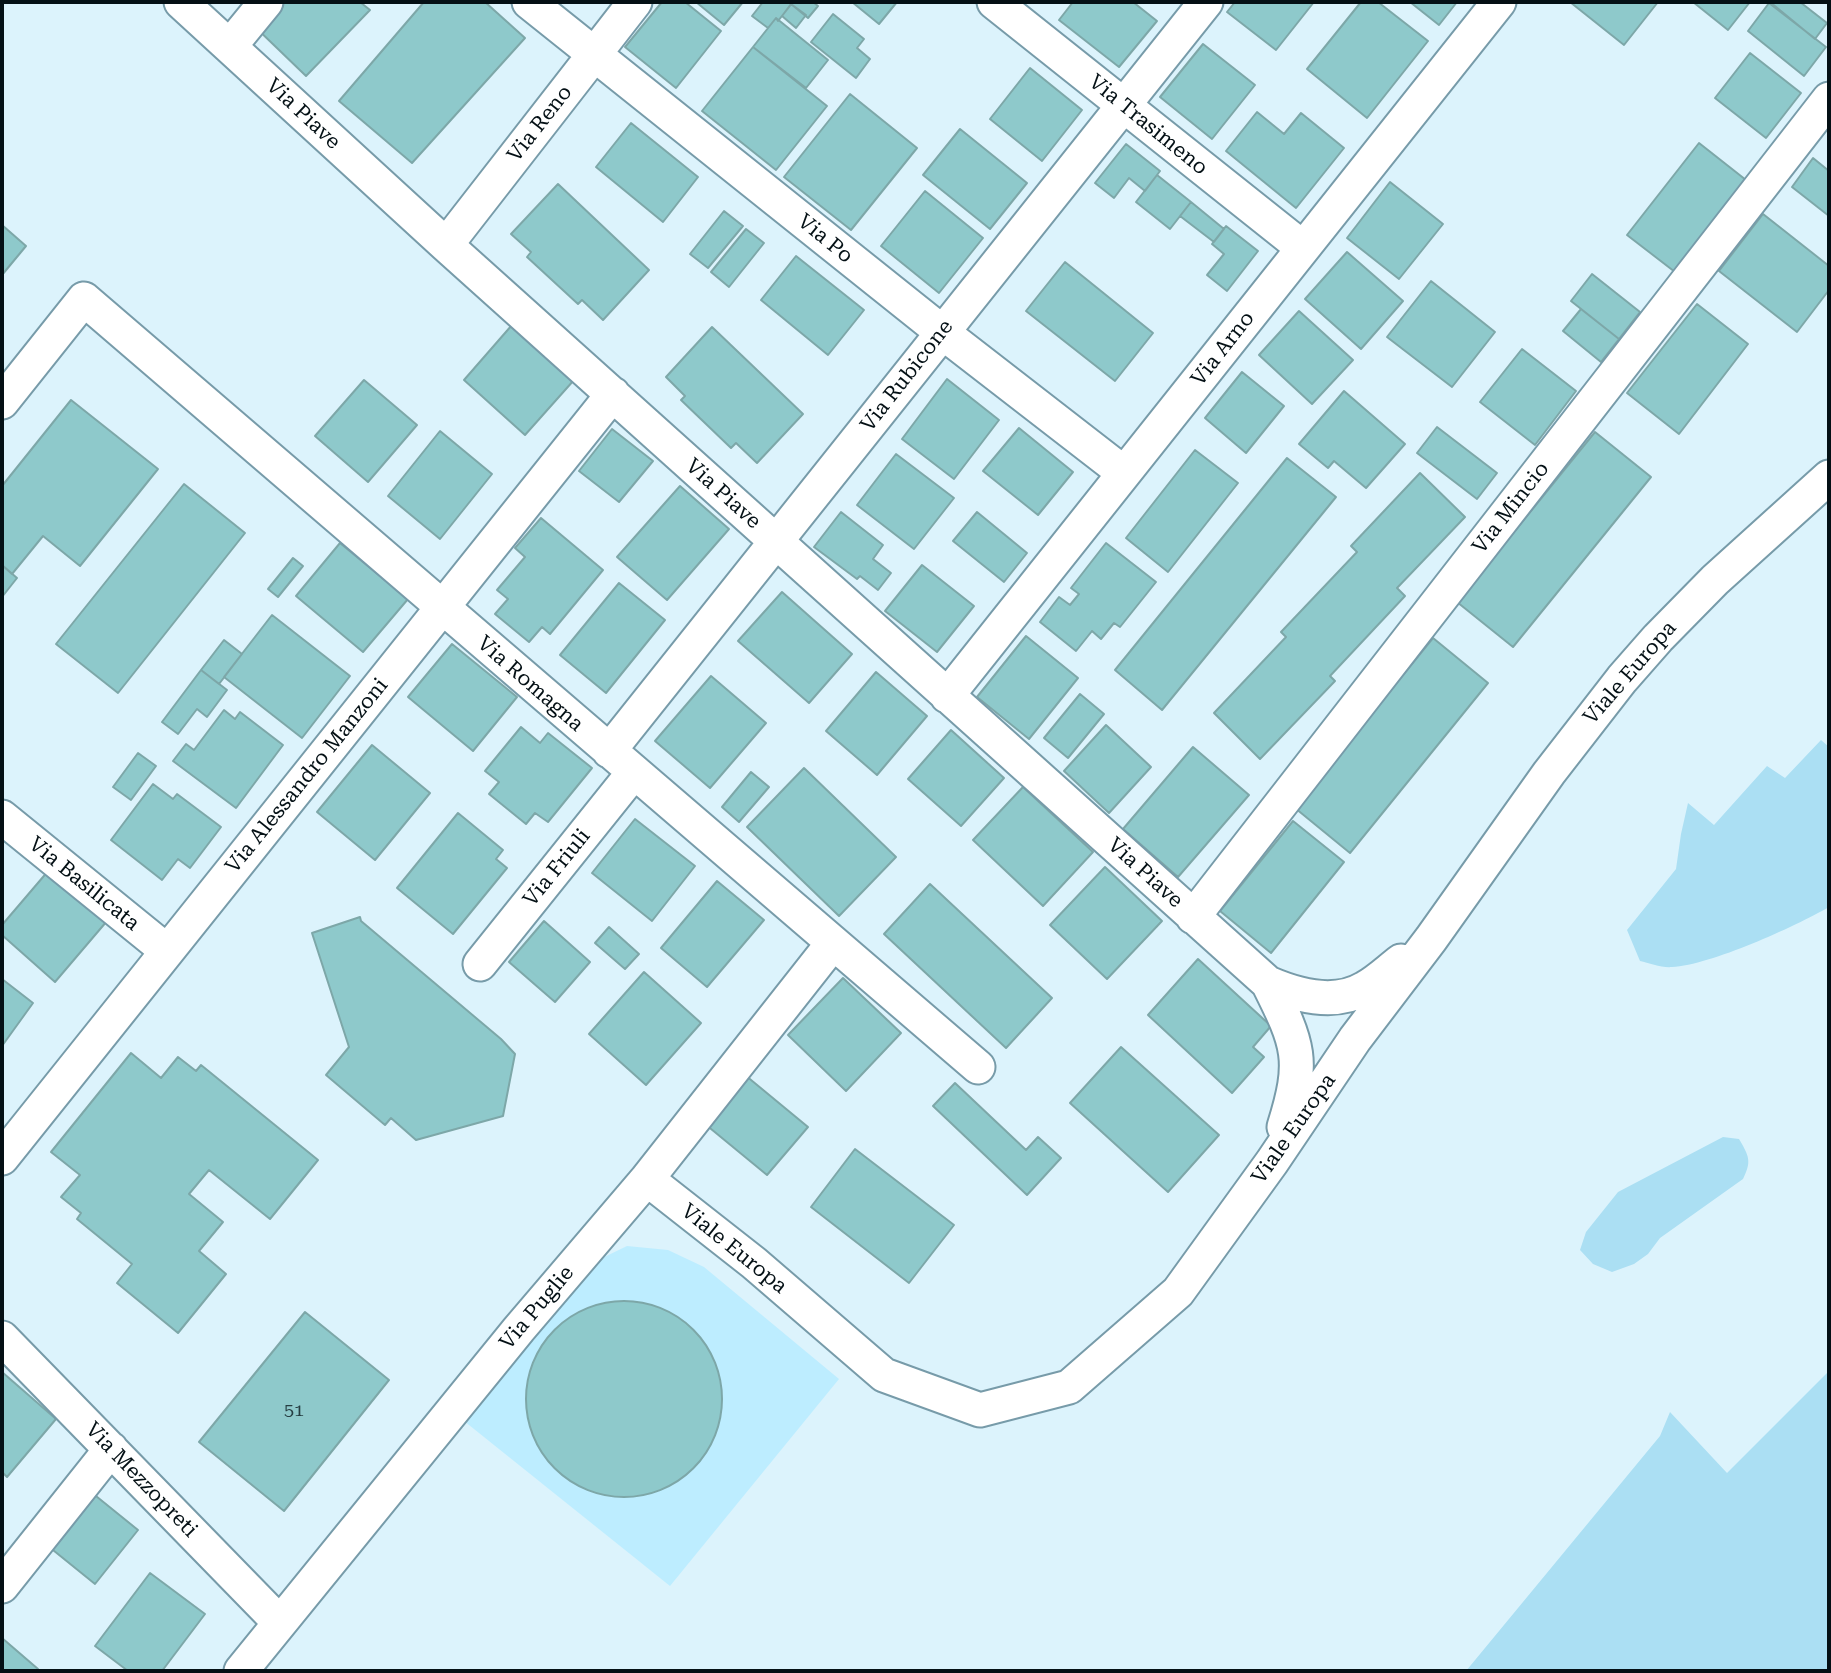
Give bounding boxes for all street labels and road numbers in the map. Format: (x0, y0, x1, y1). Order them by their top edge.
street label: Via Trasimeno (1084, 69, 1212, 181)
street label: Via Piave (261, 73, 345, 155)
street label: Via Reno (502, 81, 578, 167)
street label: Via Po (792, 209, 858, 269)
street label: Via Arno (1186, 307, 1260, 391)
street label: Via Rubicone (855, 315, 959, 437)
street label: Via Piave (680, 454, 766, 534)
street label: Via Mincio (1467, 457, 1555, 559)
street label: Viale Europa (1578, 616, 1682, 730)
street label: Via Romagna (472, 631, 588, 737)
street label: Via Alessandro Manzoni (221, 673, 393, 879)
street label: Via Friuli (518, 824, 596, 912)
street label: Via Basilicata (24, 832, 144, 936)
street label: Via Piave (1102, 833, 1188, 913)
street label: Viale Europa (1247, 1069, 1341, 1189)
street label: Viale Europa (676, 1199, 792, 1299)
street label: Via Puglie (495, 1261, 579, 1355)
street label: Via Mezzopreti (80, 1417, 202, 1543)

